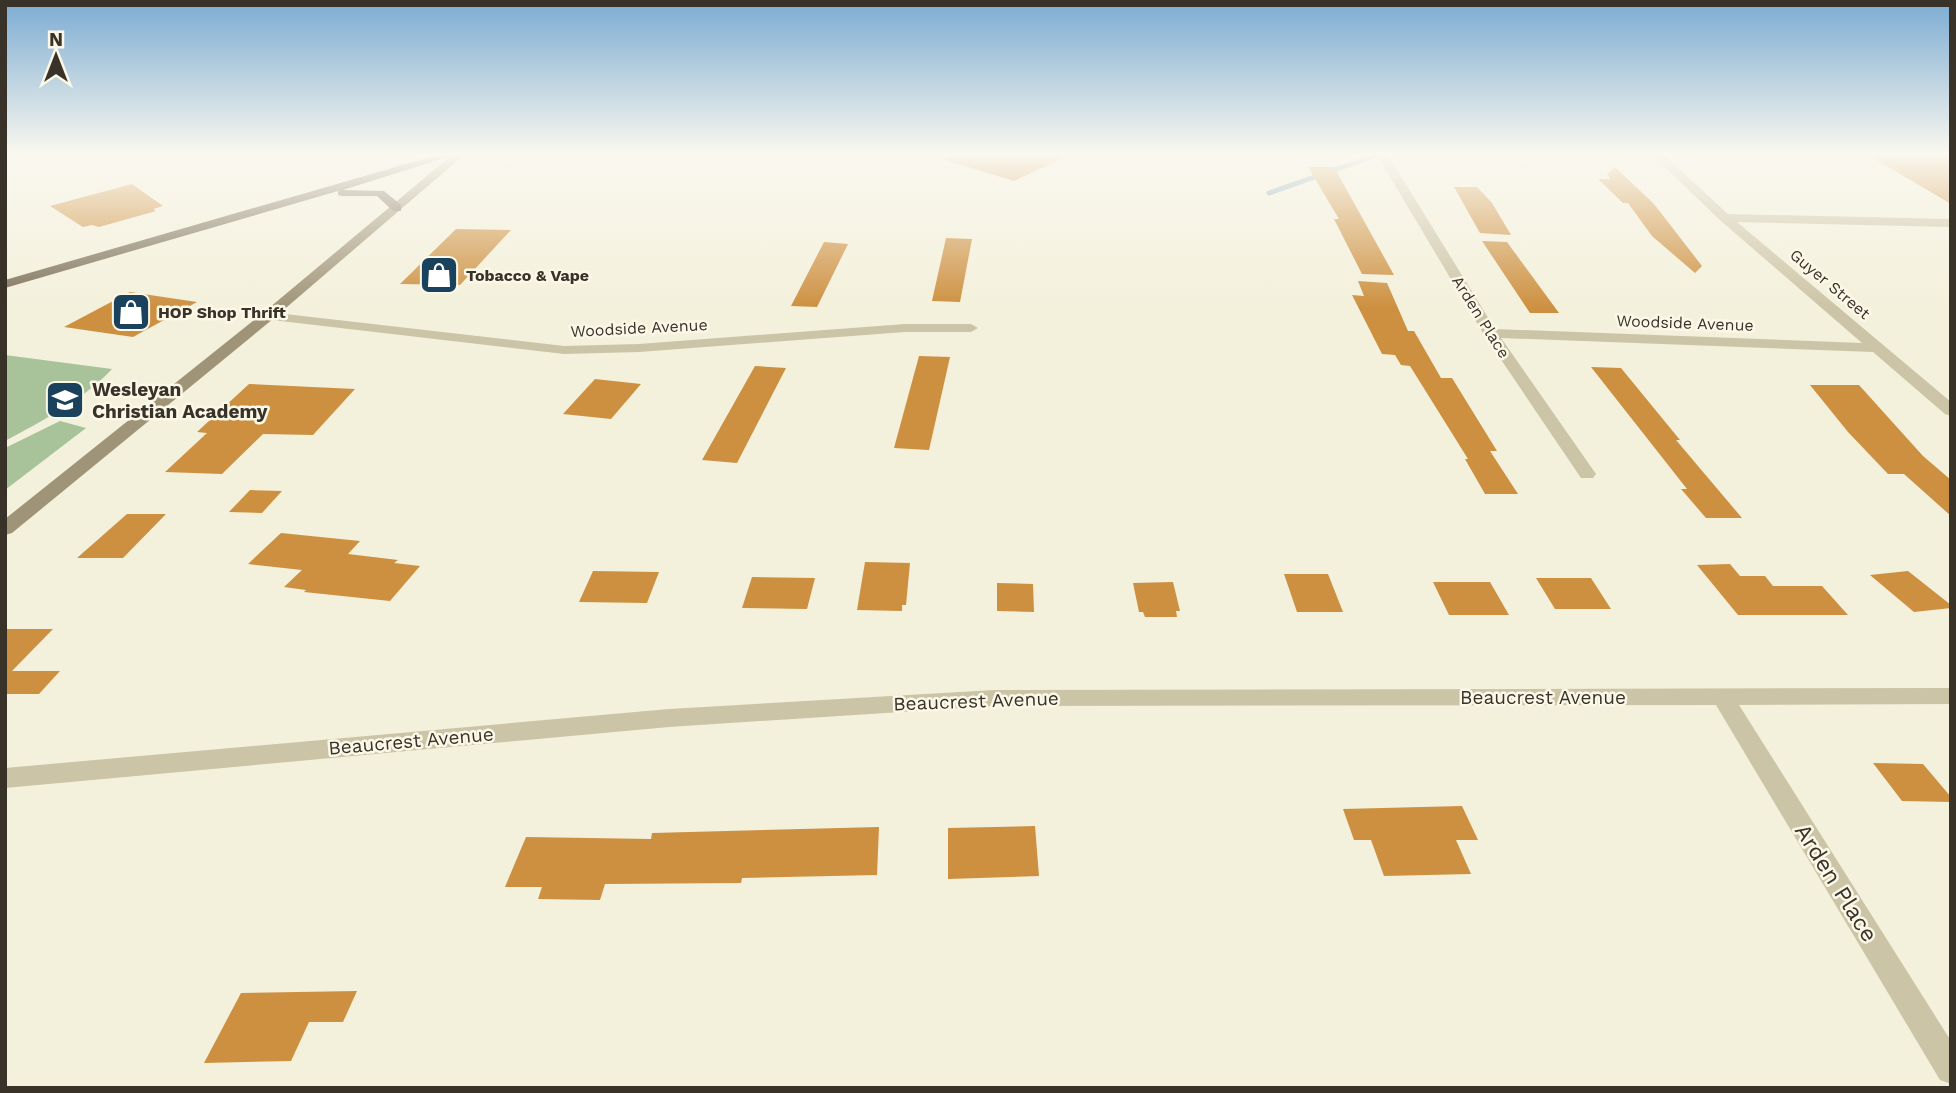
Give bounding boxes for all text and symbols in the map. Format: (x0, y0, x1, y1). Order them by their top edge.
north arrow (21, 21, 91, 91)
text: N (49, 28, 63, 51)
street label: Guyer Street (1786, 245, 1874, 323)
shop icon: Tobacco & Vape (418, 254, 460, 296)
place label: Tobacco & Vape (466, 266, 589, 285)
street label: Arden Place (1448, 272, 1514, 362)
shop icon: HOP Shop Thrift (110, 291, 152, 333)
place label: HOP Shop Thrift (158, 303, 286, 322)
street label: Woodside Avenue (1616, 311, 1754, 335)
street label: Woodside Avenue (570, 315, 708, 341)
place label: Wesleyan Christian Academy (92, 378, 268, 423)
school or university icon: Wesleyan Christian Academy (44, 379, 86, 421)
street label: Beaucrest Avenue (1460, 686, 1626, 709)
street label: Beaucrest Avenue (893, 687, 1059, 715)
street label: Beaucrest Avenue (327, 722, 495, 760)
street label: Arden Place (1789, 819, 1883, 947)

